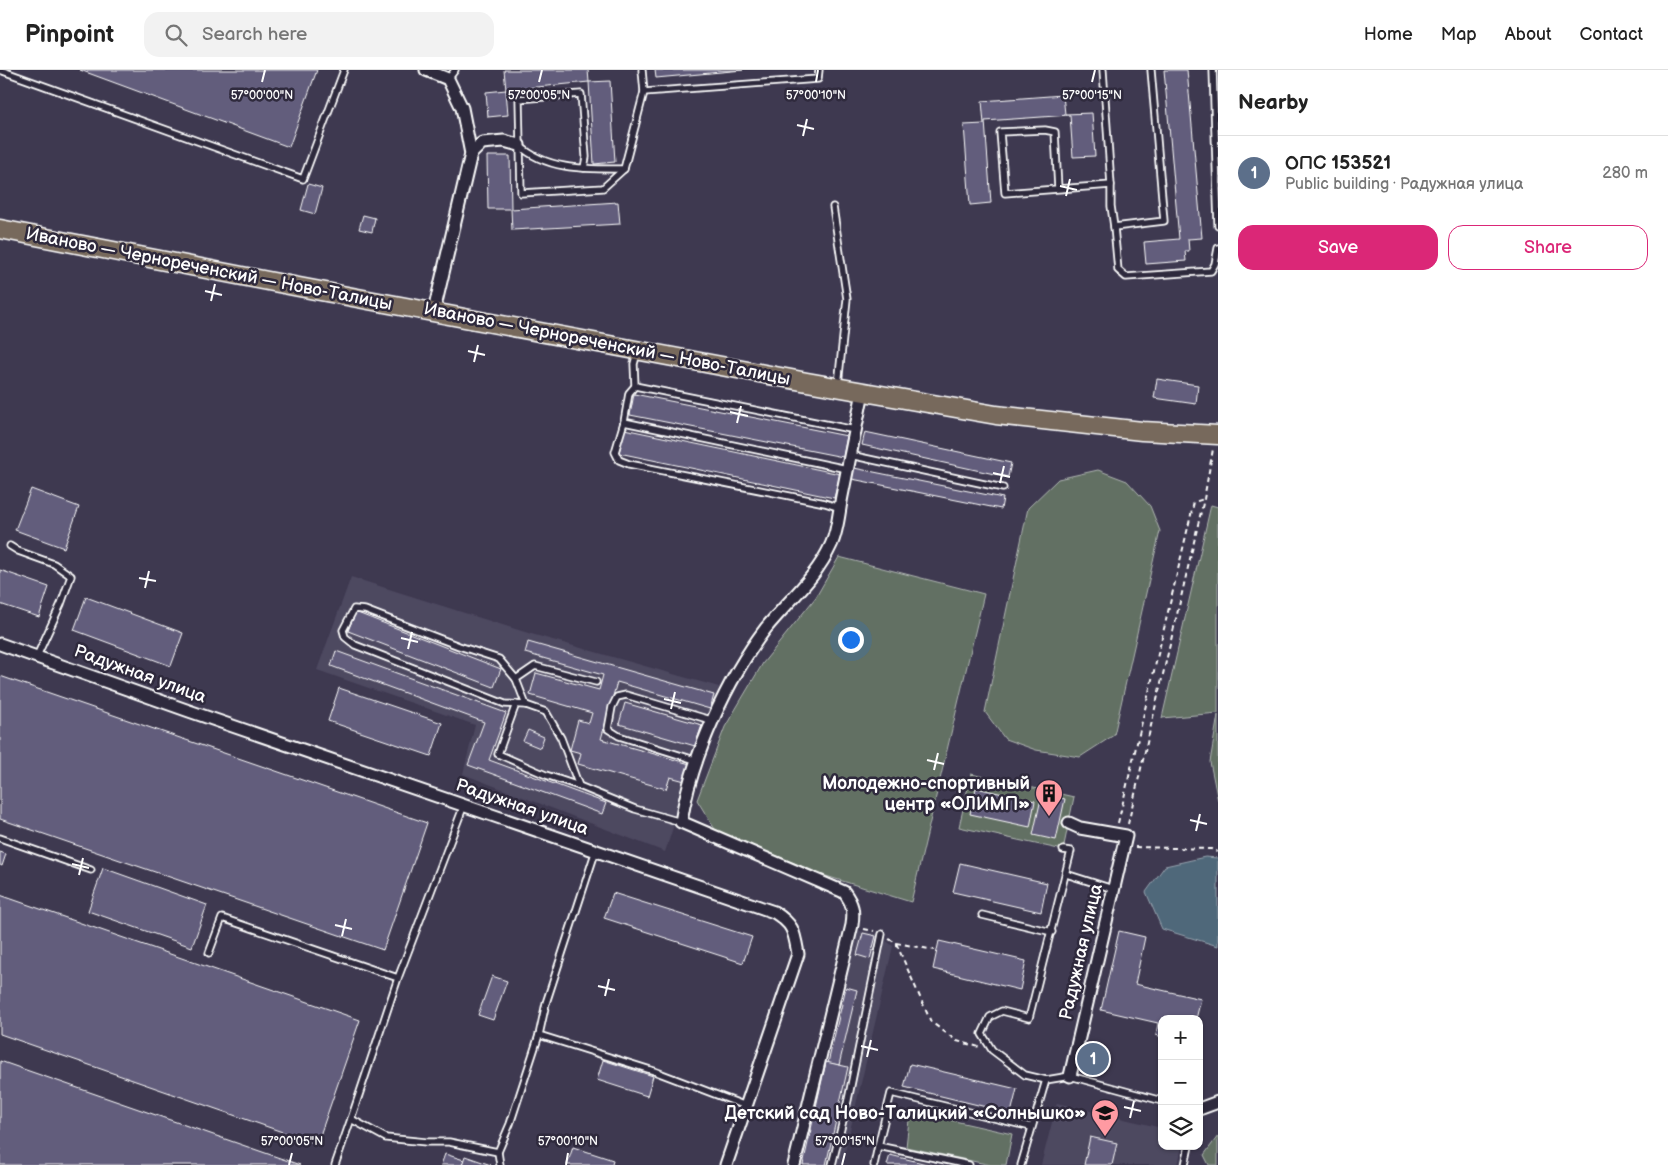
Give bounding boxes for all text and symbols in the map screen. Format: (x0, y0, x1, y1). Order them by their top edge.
search box (144, 12, 494, 57)
text: Pinpoint (25, 20, 114, 49)
icon: search (162, 21, 190, 49)
text: Search here (202, 23, 307, 46)
text: Home (1364, 24, 1413, 45)
text: Map (1441, 24, 1477, 45)
text: About (1505, 24, 1552, 45)
text: Contact (1580, 24, 1643, 45)
text: 57°00'00"N (231, 88, 293, 103)
text: 57°00'05"N (508, 88, 570, 103)
text: 57°00'10"N (786, 88, 846, 103)
text: 57°00'15"N (1062, 88, 1122, 103)
text: Nearby (1238, 90, 1308, 115)
text: ОПС 153521 (1285, 152, 1391, 175)
text: 1 (1251, 164, 1257, 183)
text: 280 m (1602, 164, 1648, 183)
text: Public building · Радужная улица (1285, 175, 1523, 194)
street label: Иваново — Чернореченский — Ново-Талицы (24, 223, 394, 315)
button: Save (1238, 225, 1438, 270)
button: Share (1448, 225, 1648, 270)
street label: Иваново — Чернореченский — Ново-Талицы (422, 298, 792, 390)
your location (838, 627, 864, 653)
street label: Радужная улица (71, 640, 209, 708)
place label: Молодежно-спортивный центр «ОЛИМП» (822, 773, 1030, 815)
street label: Радужная улица (453, 774, 592, 840)
building icon: Молодежно-спортивный центр «ОЛИМП» (1034, 778, 1064, 817)
street label: Радужная улица (1055, 881, 1107, 1022)
map controls (1158, 1015, 1203, 1150)
button: + (1158, 1015, 1203, 1060)
pin: 1 (1077, 1040, 1109, 1078)
button: − (1158, 1060, 1203, 1105)
school or university icon: Детский сад Ново-Талицкий «Солнышко» (1090, 1098, 1120, 1137)
place label: Детский сад Ново-Талицкий «Солнышко» (724, 1103, 1086, 1124)
button: layers (1158, 1105, 1203, 1150)
text: 57°00'05"N (261, 1134, 323, 1149)
text: 57°00'10"N (538, 1134, 598, 1149)
text: 57°00'15"N (815, 1134, 875, 1149)

